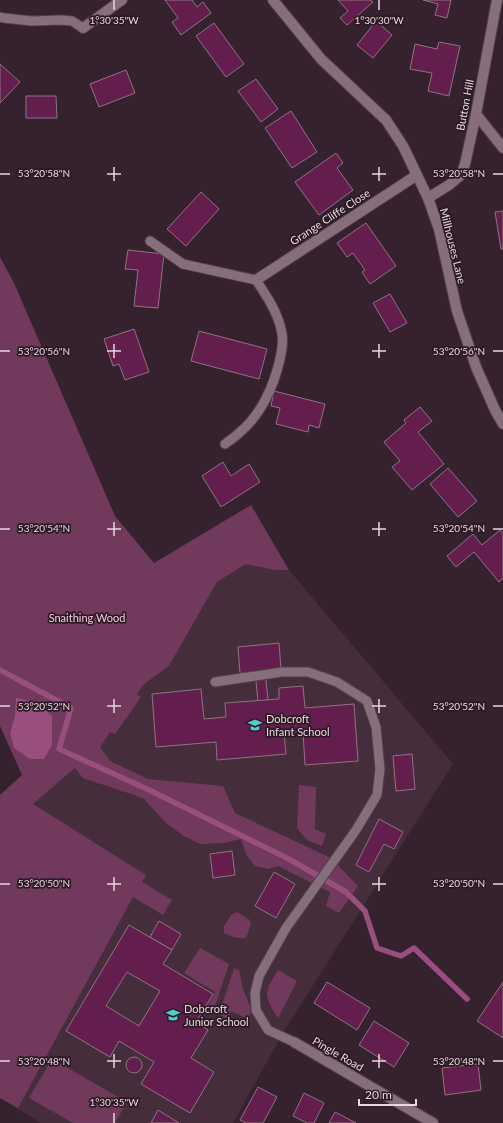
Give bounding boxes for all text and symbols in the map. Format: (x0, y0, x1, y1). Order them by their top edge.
text: 1°30'35"W (89, 14, 139, 26)
text: 1°30'30"W (354, 14, 404, 26)
street label: Button Hill (453, 78, 476, 132)
text: 53°20'58"N (18, 167, 70, 179)
text: 53°20'58"N (433, 167, 485, 179)
street label: Grange Cliffe Close (287, 186, 372, 247)
street label: Millhouses Lane (438, 207, 469, 285)
text: 53°20'56"N (18, 345, 70, 357)
text: 53°20'56"N (433, 345, 485, 357)
text: 53°20'54"N (18, 522, 70, 534)
text: 53°20'54"N (433, 522, 485, 534)
park label: Snaithing Wood (49, 611, 125, 624)
text: 53°20'52"N (18, 700, 70, 712)
text: 53°20'52"N (433, 700, 485, 712)
place label: Dobcroft Infant School (266, 712, 330, 738)
school or university icon: Dobcroft Infant School (247, 717, 263, 733)
text: 53°20'50"N (18, 877, 70, 889)
text: 53°20'50"N (433, 877, 485, 889)
place label: Dobcroft Junior School (184, 1002, 249, 1028)
school or university icon: Dobcroft Junior School (165, 1007, 181, 1023)
street label: Pingle Road (310, 1034, 366, 1073)
text: 53°20'48"N (18, 1055, 70, 1067)
text: 53°20'48"N (433, 1055, 485, 1067)
scale bar (359, 1081, 416, 1107)
text: 20 m (365, 1087, 392, 1102)
text: 1°30'35"W (89, 1096, 139, 1108)

